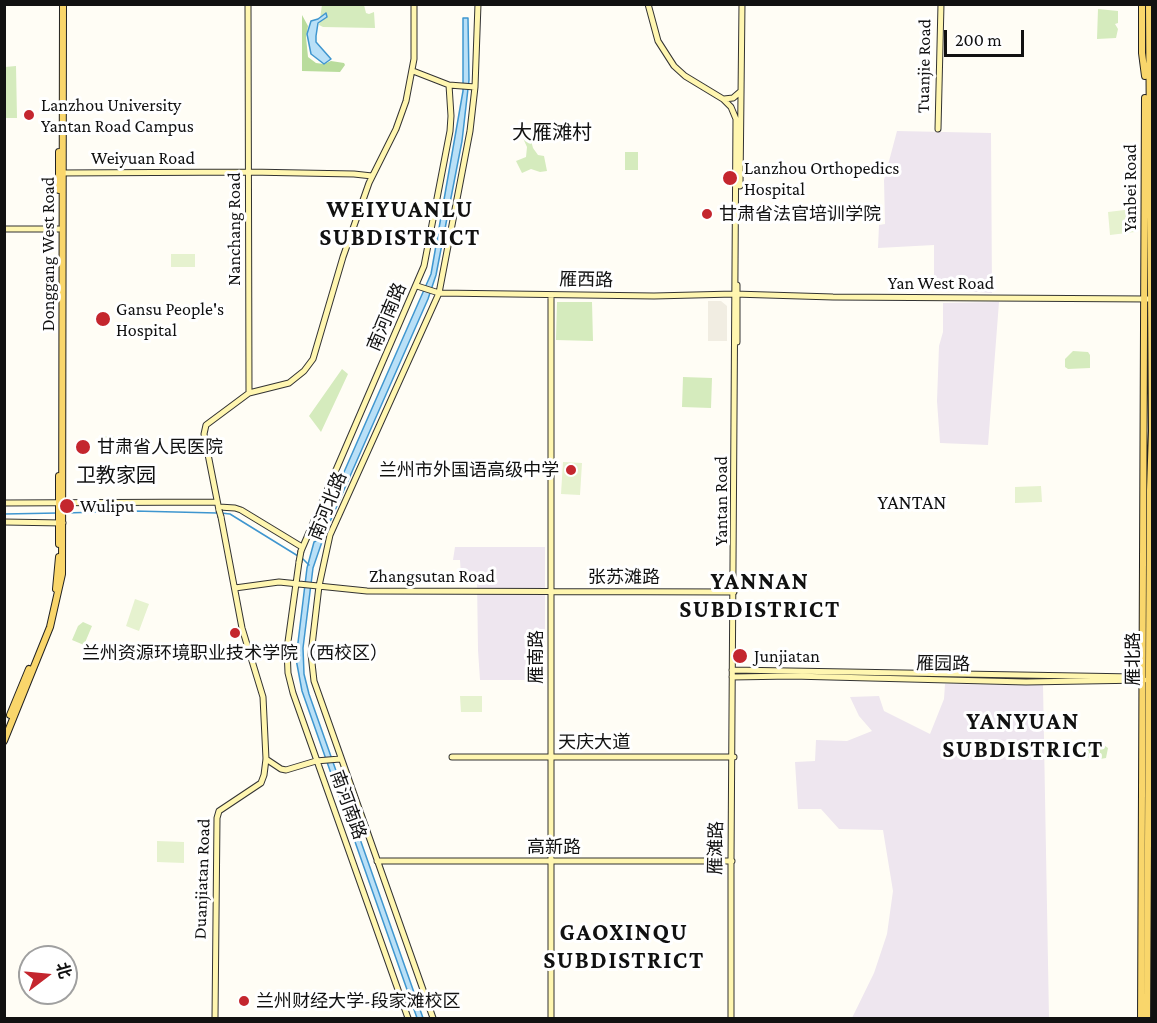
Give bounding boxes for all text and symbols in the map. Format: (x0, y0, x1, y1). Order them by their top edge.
scale bar (947, 18, 1026, 56)
street label: Tuanjie Road (912, 19, 936, 113)
text: 200 m (955, 30, 1002, 50)
place label: Lanzhou University Yantan Road Campus (41, 94, 194, 136)
marker: Lanzhou University Yantan Road Campus (22, 108, 36, 122)
district label: 大雁滩村 (512, 121, 592, 145)
street label: Yanbei Road (1119, 144, 1141, 232)
street label: Weiyuan Road (91, 147, 195, 169)
place label: Lanzhou Orthopedics Hospital (744, 157, 899, 200)
marker: Lanzhou Orthopedics Hospital (721, 169, 739, 187)
street label: Nanchang Road (223, 172, 245, 286)
street label: Donggang West Road (37, 177, 59, 331)
district label: WEIYUANLU SUBDISTRICT (319, 196, 481, 252)
place label: 甘肃省法官培训学院 (719, 203, 881, 225)
marker: 甘肃省法官培训学院 (700, 207, 714, 221)
street label: 雁西路 (559, 269, 613, 291)
street label: Yan West Road (888, 272, 994, 294)
street label: 南河南路 (363, 280, 411, 354)
place label: Gansu People's Hospital (116, 298, 224, 340)
marker: Gansu People's Hospital (94, 310, 112, 328)
place label: 甘肃省人民医院 (97, 436, 223, 458)
marker: 甘肃省人民医院 (74, 438, 92, 456)
street label: Yantan Road (710, 456, 732, 546)
place label: 兰州市外国语高级中学 (379, 459, 559, 481)
marker: 兰州市外国语高级中学 (564, 463, 578, 477)
district label: 卫教家园 (76, 464, 156, 488)
street label: 南河北路 (305, 469, 351, 543)
district label: YANTAN (873, 491, 951, 515)
place label: Wulipu (80, 495, 134, 517)
marker: Wulipu (58, 497, 76, 515)
street label: Zhangsutan Road (369, 565, 495, 587)
street label: 张苏滩路 (588, 566, 660, 588)
district label: YANNAN SUBDISTRICT (679, 568, 841, 624)
marker: 兰州资源环境职业技术学院（西校区） (228, 626, 242, 640)
street label: 雁南路 (525, 630, 547, 684)
street label: 雁北路 (1122, 632, 1144, 686)
place label: 兰州资源环境职业技术学院（西校区） (82, 642, 388, 664)
place label: Junjiatan (754, 645, 820, 667)
marker: Junjiatan (731, 647, 749, 665)
street label: 雁园路 (916, 653, 970, 675)
district label: YANYUAN SUBDISTRICT (942, 708, 1104, 764)
street label: 天庆大道 (558, 731, 630, 753)
street label: 南河南路 (326, 767, 370, 843)
street label: Duanjiatan Road (189, 818, 215, 940)
street label: 雁滩路 (705, 821, 727, 875)
street label: 高新路 (527, 836, 581, 858)
district label: GAOXINQU SUBDISTRICT (543, 919, 705, 975)
north arrow (18, 945, 78, 1005)
text: 北 (53, 960, 74, 980)
place label: 兰州财经大学-段家滩校区 (256, 990, 461, 1012)
marker: 兰州财经大学-段家滩校区 (237, 994, 251, 1008)

